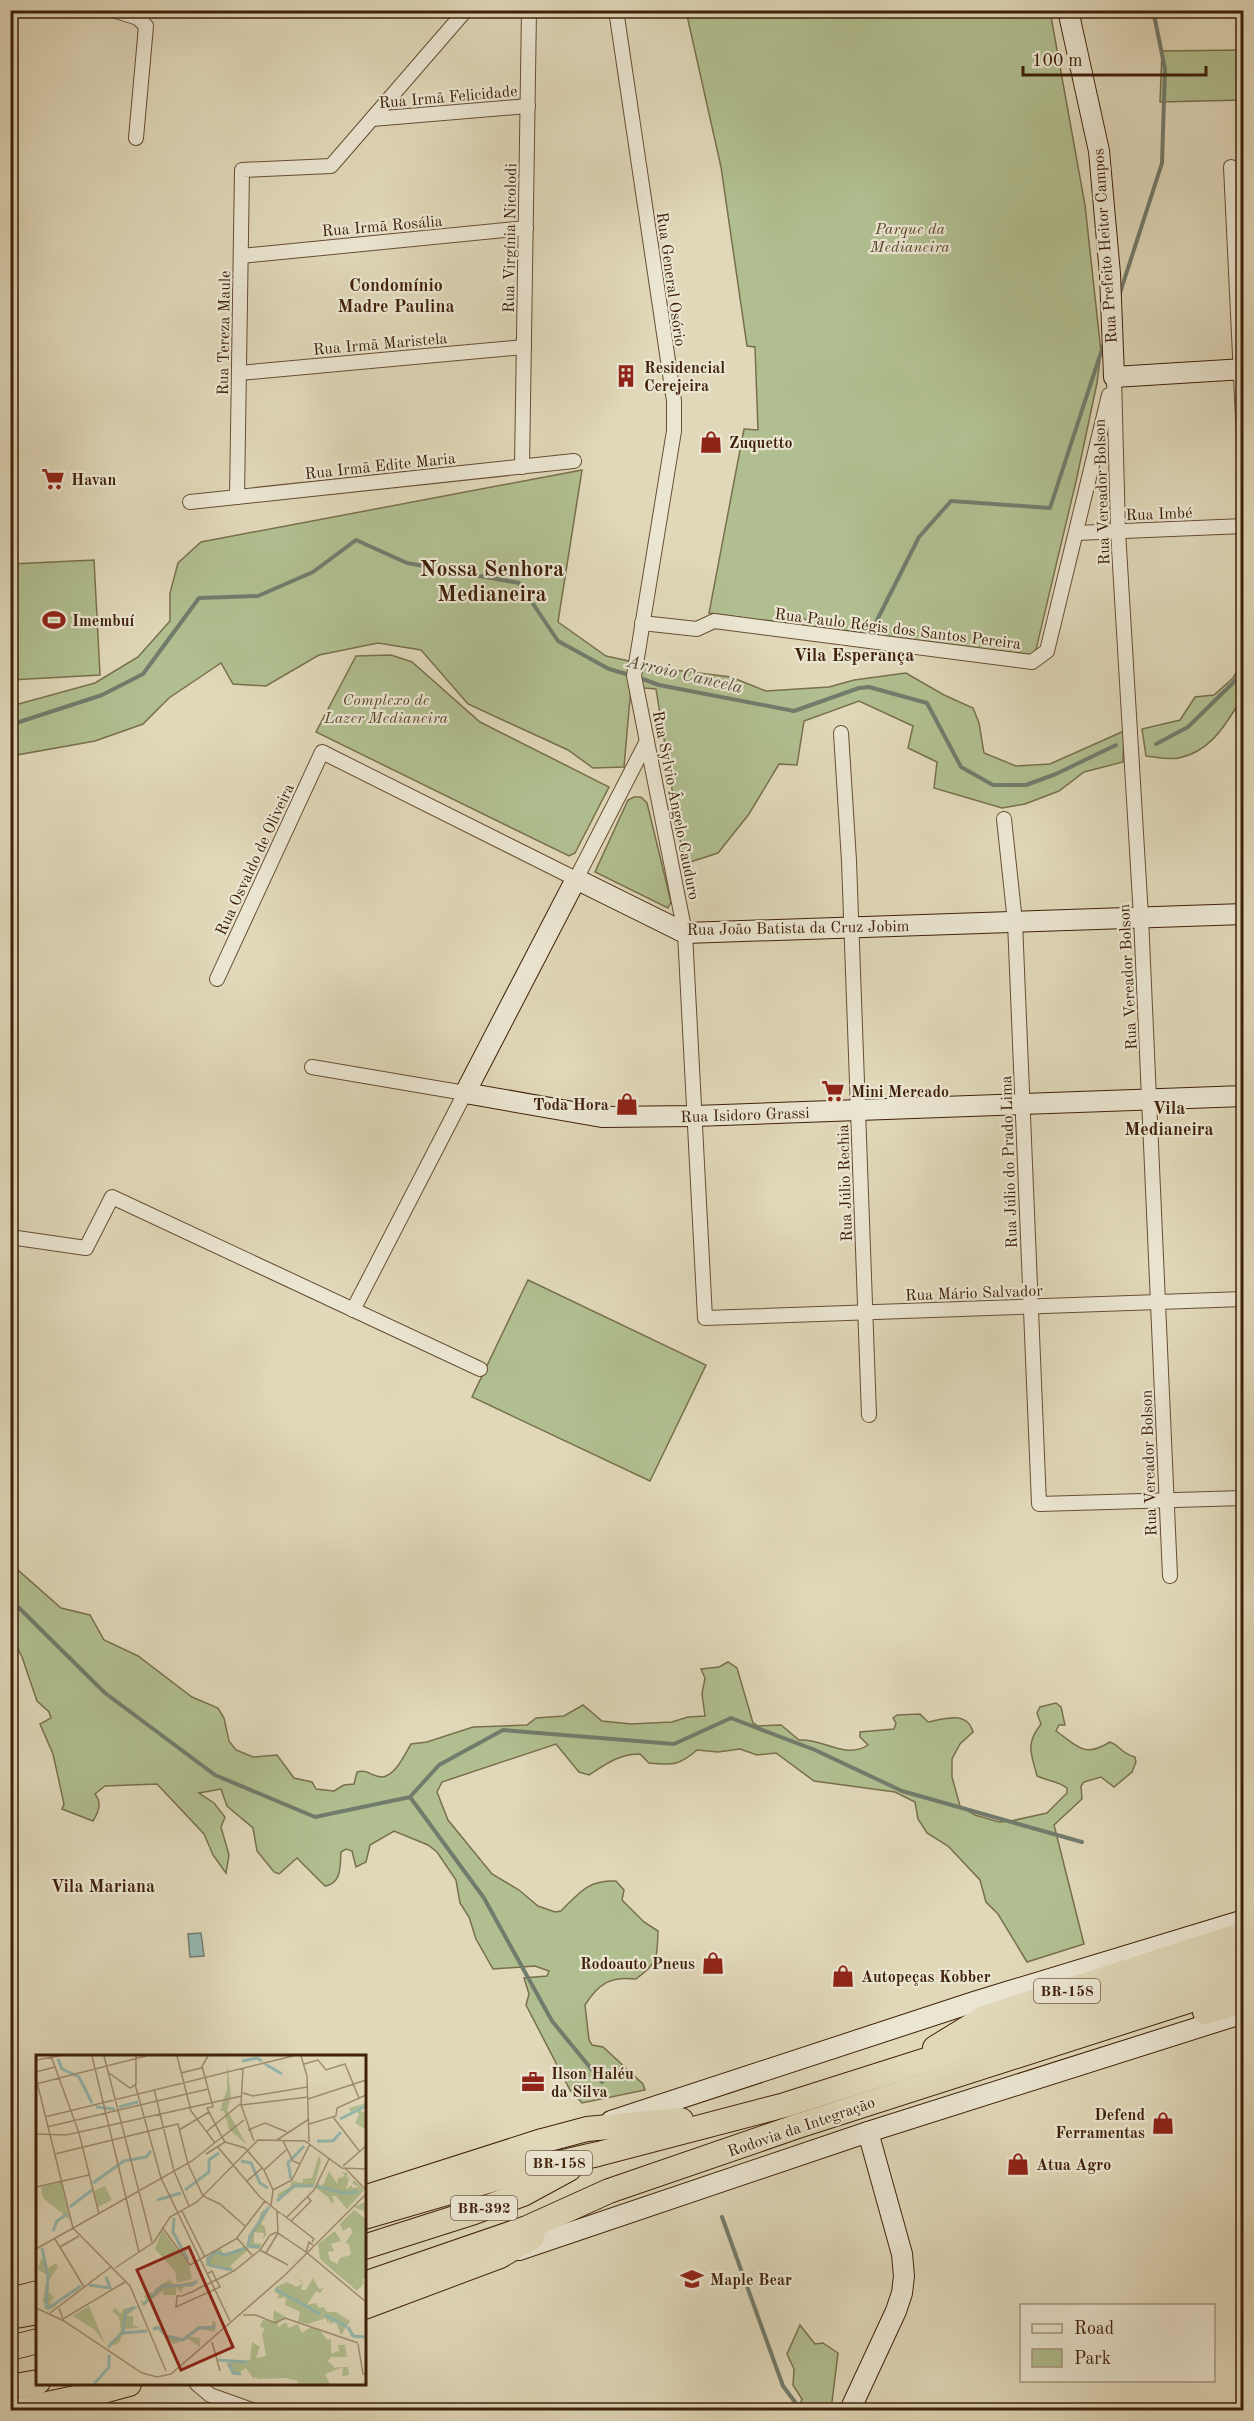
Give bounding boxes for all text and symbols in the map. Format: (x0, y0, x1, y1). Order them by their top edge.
scale bar (1023, 39, 1206, 77)
text: 100 m (1032, 52, 1083, 70)
street label: Rua Irmã Felicidade (378, 84, 518, 112)
street label: Rua Prefeito Heitor Campos (1091, 148, 1121, 344)
street label: Rua Virgínia Nicolodi (502, 163, 520, 313)
street label: Rua General Osório (653, 211, 687, 348)
street label: Rua Irmã Rosália (321, 214, 443, 240)
park label: Parque da Medianeira (869, 222, 950, 256)
street label: Rua Tereza Maule (216, 270, 234, 396)
district label: Condomínio Madre Paulina (337, 277, 455, 316)
street label: Rua Irmã Maristela (312, 331, 448, 359)
place label: Residencial Cerejeira (644, 361, 725, 395)
building icon: Residencial Cerejeira (613, 363, 639, 389)
street label: Rua Vereador Bolson (1092, 418, 1114, 565)
shop icon: Zuquetto (698, 429, 724, 455)
place label: Zuquetto (729, 436, 793, 452)
street label: Rua Irmã Edite Maria (304, 451, 457, 483)
supermarket icon: Havan (40, 466, 66, 492)
place label: Havan (71, 473, 116, 489)
street label: Rua Imbé (1125, 506, 1193, 524)
district label: Nossa Senhora Medianeira (420, 559, 564, 606)
sports icon: Imembuí (41, 607, 67, 633)
street label: Rua Paulo Régis dos Santos Pereira (774, 607, 1022, 653)
place label: Imembuí (72, 614, 134, 630)
district label: Vila Esperança (794, 647, 914, 665)
water label: Arroio Cancela (624, 653, 745, 697)
park label: Complexo de Lazer Medianeira (323, 693, 449, 727)
street label: Rua Sylvio Ângelo Cauduro (649, 709, 705, 901)
street label: Rua Osvaldo de Oliveira (214, 781, 298, 938)
street label: Rua Vereador Bolson (1117, 903, 1141, 1050)
street label: Rua João Batista da Cruz Jobim (686, 919, 910, 939)
street label: Rua Júlio do Prado Lima (999, 1075, 1021, 1249)
supermarket icon: Mini Mercado (820, 1078, 846, 1104)
place label: Mini Mercado (851, 1085, 949, 1101)
shop icon: Toda Hora (614, 1091, 640, 1117)
place label: Toda Hora (533, 1098, 609, 1114)
district label: Vila Medianeira (1124, 1100, 1214, 1139)
street label: Rua Isidoro Grassi (680, 1106, 810, 1126)
street label: Rua Júlio Rechia (836, 1124, 856, 1242)
street label: Rua Mário Salvador (905, 1284, 1044, 1304)
street label: Rua Vereador Bolson (1139, 1389, 1161, 1536)
district label: Vila Mariana (51, 1878, 155, 1896)
shop icon: Rodoauto Pneus (700, 1950, 726, 1976)
place label: Rodoauto Pneus (580, 1957, 695, 1973)
shop icon: Autopeças Kobber (830, 1963, 856, 1989)
place label: Autopeças Kobber (861, 1970, 991, 1986)
road number: BR-158 (1034, 1979, 1100, 2003)
inset map (36, 2055, 366, 2385)
place label: Ilson Haléu da Silva (551, 2067, 634, 2101)
office icon: Ilson Haléu da Silva (520, 2069, 546, 2095)
street label: Rodovia da Integração (726, 2095, 877, 2161)
place label: Defend Ferramentas (1055, 2108, 1145, 2142)
shop icon: Defend Ferramentas (1150, 2110, 1176, 2136)
road number: BR-158 (526, 2151, 592, 2175)
shop icon: Atua Agro (1005, 2151, 1031, 2177)
place label: Atua Agro (1036, 2158, 1111, 2174)
road number: BR-392 (451, 2196, 517, 2220)
school or university icon: Maple Bear (679, 2266, 705, 2292)
place label: Maple Bear (710, 2273, 792, 2289)
legend (1020, 2304, 1215, 2382)
text: Road (1074, 2320, 1114, 2338)
text: Park (1074, 2350, 1111, 2368)

